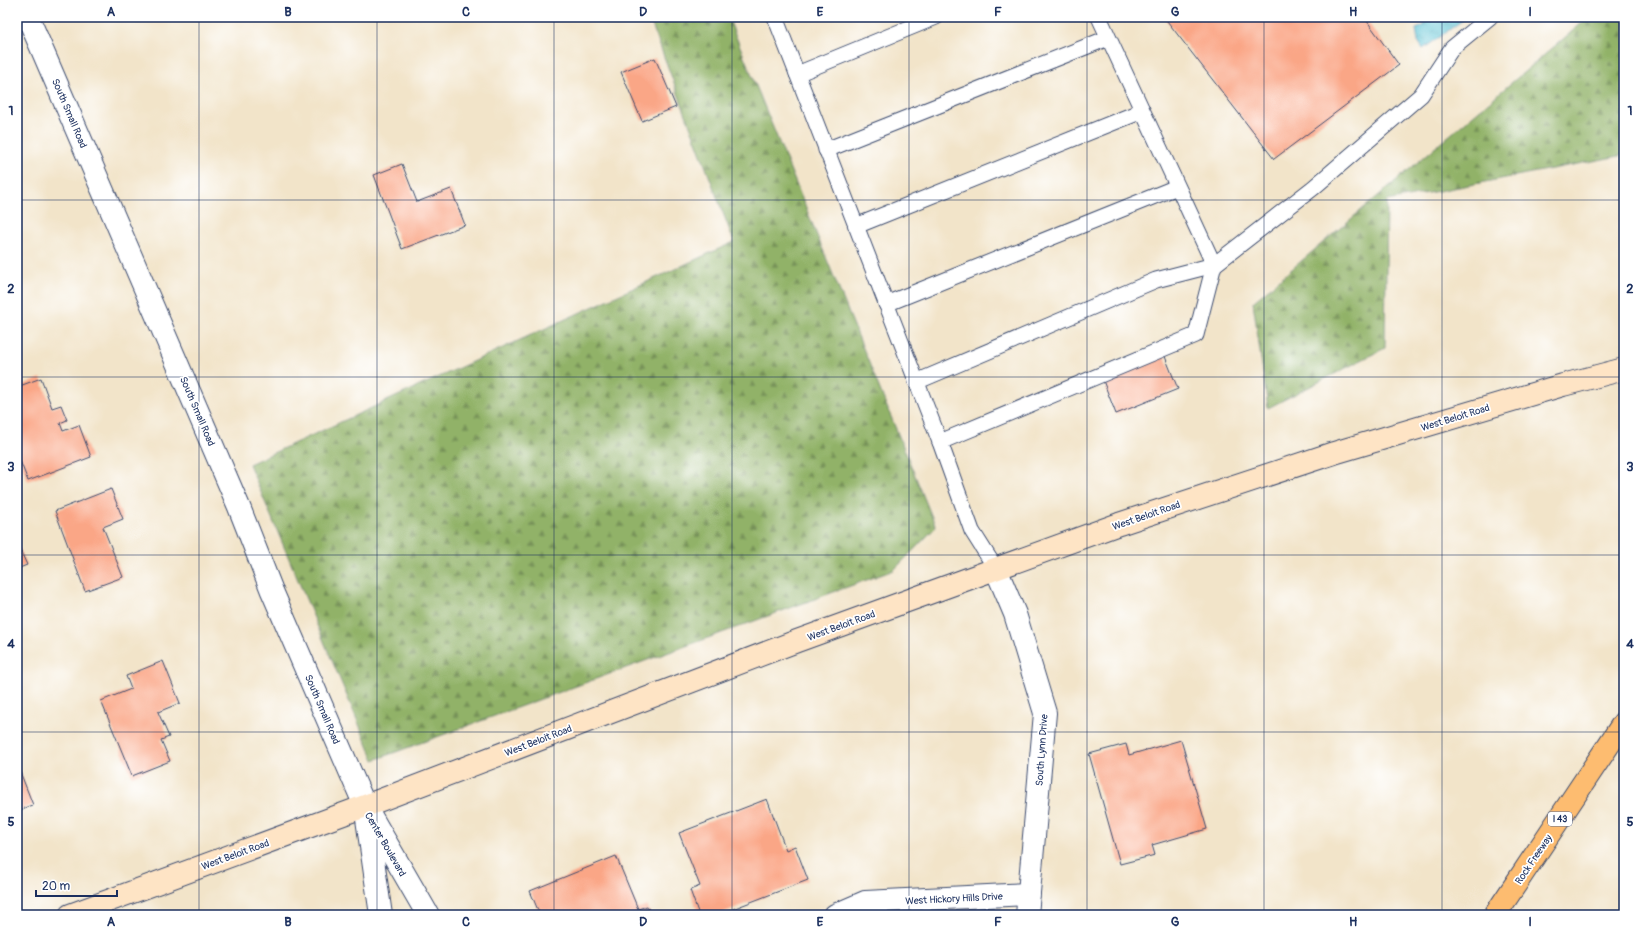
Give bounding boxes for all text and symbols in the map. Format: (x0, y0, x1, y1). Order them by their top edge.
text: A (107, 4, 116, 20)
text: B (284, 4, 292, 20)
text: C (462, 4, 470, 20)
text: D (639, 4, 647, 20)
text: E (817, 4, 824, 20)
text: F (994, 4, 1002, 20)
text: G (1171, 4, 1180, 20)
text: H (1349, 4, 1357, 20)
text: I (1528, 4, 1532, 20)
street label: South Small Road (49, 77, 89, 150)
text: 1 (8, 103, 14, 119)
text: 1 (1627, 103, 1633, 119)
text: 2 (7, 281, 15, 297)
text: 2 (1626, 281, 1634, 297)
street label: South Small Road (177, 375, 217, 448)
street label: West Beloit Road (1420, 402, 1491, 434)
text: 3 (7, 459, 15, 475)
text: 3 (1626, 459, 1634, 475)
street label: West Beloit Road (1111, 499, 1182, 533)
street label: West Beloit Road (806, 608, 877, 644)
text: 4 (7, 636, 15, 652)
text: 4 (1626, 636, 1634, 652)
street label: South Small Road (302, 673, 342, 746)
street label: South Lynn Drive (1034, 714, 1050, 786)
street label: West Beloit Road (503, 723, 574, 759)
street label: Center Boulevard (362, 810, 408, 879)
road number: I 43 (1548, 812, 1572, 826)
text: 5 (7, 814, 15, 830)
text: 5 (1626, 814, 1634, 830)
street label: Rock Freeway (1513, 832, 1555, 887)
street label: West Beloit Road (200, 837, 271, 873)
scale bar (36, 872, 117, 898)
text: 20 m (42, 879, 71, 894)
street label: West Hickory Hills Drive (905, 890, 1003, 908)
text: A (107, 914, 116, 930)
text: B (284, 914, 292, 930)
text: C (462, 914, 470, 930)
text: D (639, 914, 647, 930)
text: E (817, 914, 824, 930)
text: F (994, 914, 1002, 930)
text: G (1171, 914, 1180, 930)
text: H (1349, 914, 1357, 930)
text: I (1528, 914, 1532, 930)

